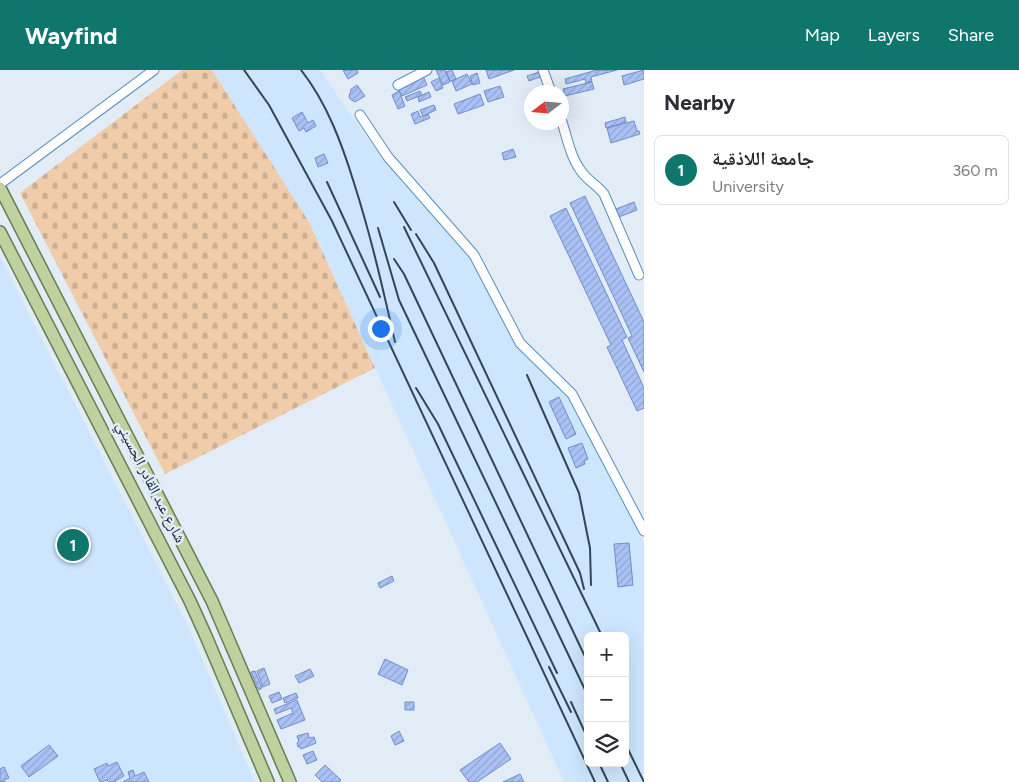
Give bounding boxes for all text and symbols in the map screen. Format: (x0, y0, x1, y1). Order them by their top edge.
text: Wayfind (25, 21, 118, 50)
text: Map (805, 24, 840, 46)
text: Layers (868, 24, 920, 46)
text: Share (948, 24, 994, 46)
north arrow (524, 85, 569, 130)
text: Nearby (664, 90, 735, 115)
text: جامعة اللاذقية (712, 147, 814, 170)
text: 1 (678, 161, 684, 180)
text: 360 m (952, 161, 998, 180)
text: University (712, 177, 784, 196)
your location (368, 316, 394, 342)
street label: شارع عبد القادر الحسيني (110, 418, 189, 547)
pin: 1 (57, 526, 89, 564)
map controls (584, 632, 629, 767)
button: + (584, 632, 629, 677)
button: − (584, 677, 629, 722)
button: layers (584, 722, 629, 767)

